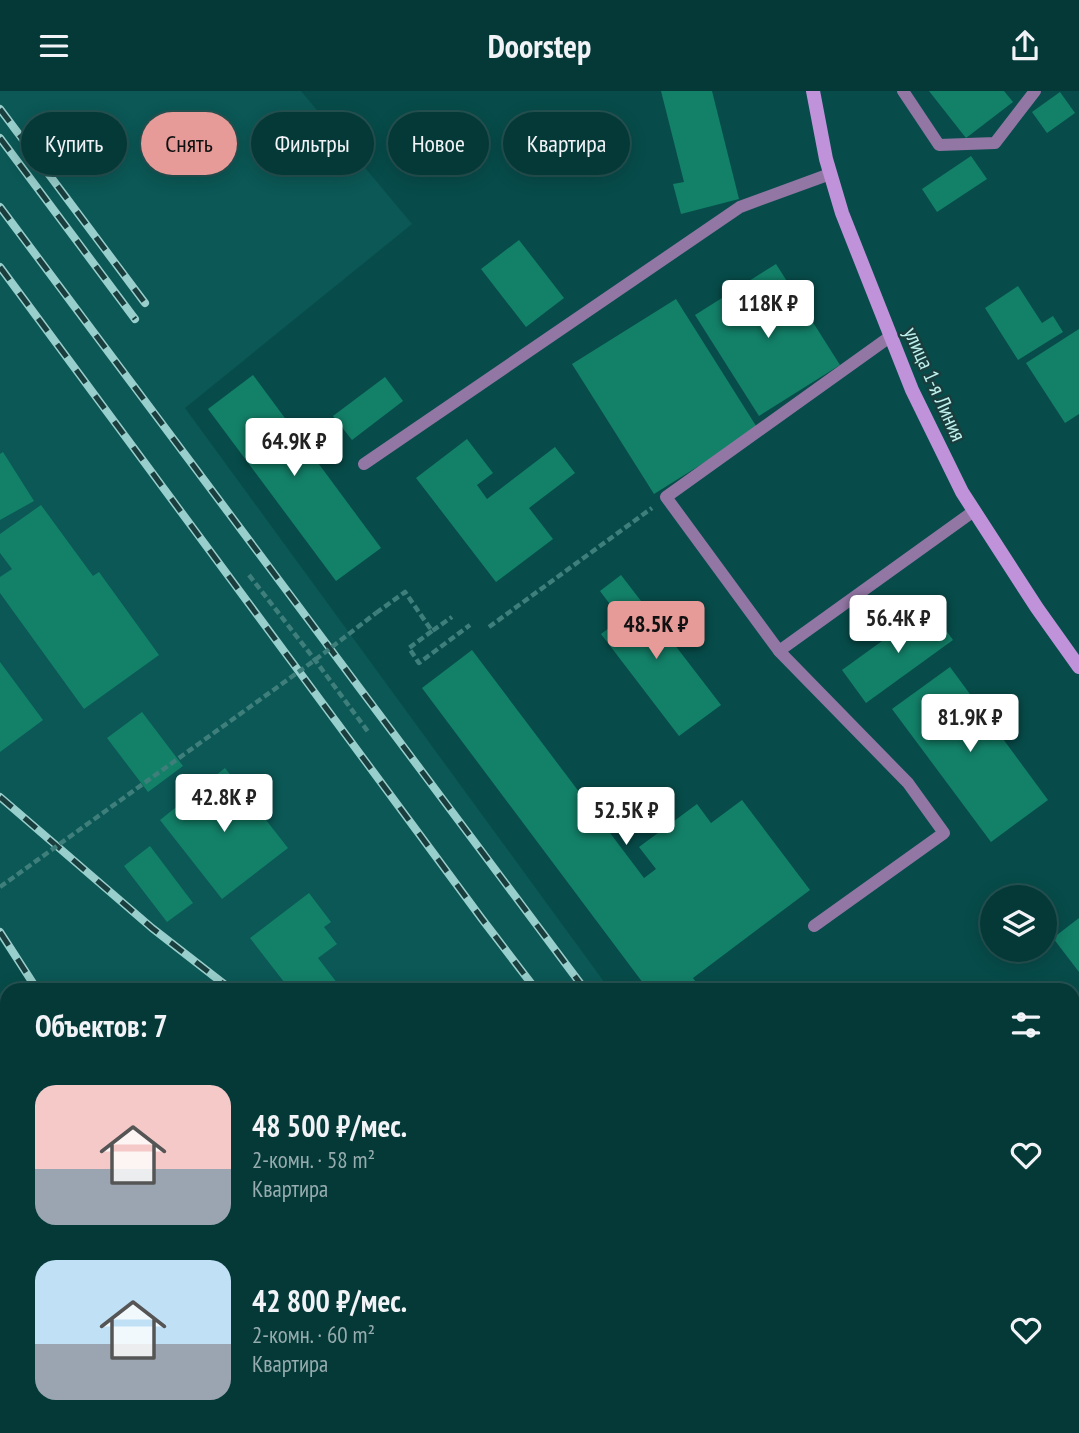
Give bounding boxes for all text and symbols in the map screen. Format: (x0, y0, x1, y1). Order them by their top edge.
text: Doorstep (488, 25, 591, 67)
icon: menu (35, 27, 73, 65)
icon: share (1006, 27, 1044, 65)
chip: Купить (21, 112, 127, 175)
chip: Снять (141, 112, 237, 175)
chip: Фильтры (251, 112, 374, 175)
chip: Новое (388, 112, 489, 175)
chip: Квартира (503, 112, 630, 175)
pin: 118K ₽ (711, 281, 825, 340)
text: 118K ₽ (738, 288, 798, 317)
street label: улица 1-я Линия (898, 323, 972, 445)
pin: 64.9K ₽ (229, 419, 359, 478)
text: 64.9K ₽ (262, 426, 326, 455)
pin: 56.4K ₽ (833, 595, 963, 655)
pin: 48.5K ₽ (591, 601, 721, 661)
text: 56.4K ₽ (866, 603, 930, 632)
text: 48.5K ₽ (624, 609, 688, 638)
pin: 81.9K ₽ (905, 695, 1035, 754)
text: 81.9K ₽ (938, 702, 1002, 731)
pin: 42.8K ₽ (159, 775, 289, 834)
text: 42.8K ₽ (192, 782, 256, 811)
pin: 52.5K ₽ (561, 787, 691, 847)
text: 52.5K ₽ (594, 795, 658, 824)
map controls (980, 885, 1057, 962)
button: layers (980, 885, 1057, 962)
text: Объектов: 7 (35, 1006, 168, 1045)
icon: filters (1007, 1006, 1045, 1044)
text: 48 500 ₽/мес. (252, 1106, 407, 1145)
icon: home (91, 1113, 175, 1197)
icon: heart (1007, 1136, 1045, 1174)
text: 2-комн. · 58 m² (252, 1145, 375, 1174)
text: Квартира (252, 1174, 328, 1203)
text: 42 800 ₽/мес. (252, 1281, 407, 1320)
icon: home (91, 1288, 175, 1372)
icon: heart (1007, 1311, 1045, 1349)
text: 2-комн. · 60 m² (252, 1320, 375, 1349)
text: Квартира (252, 1349, 328, 1378)

